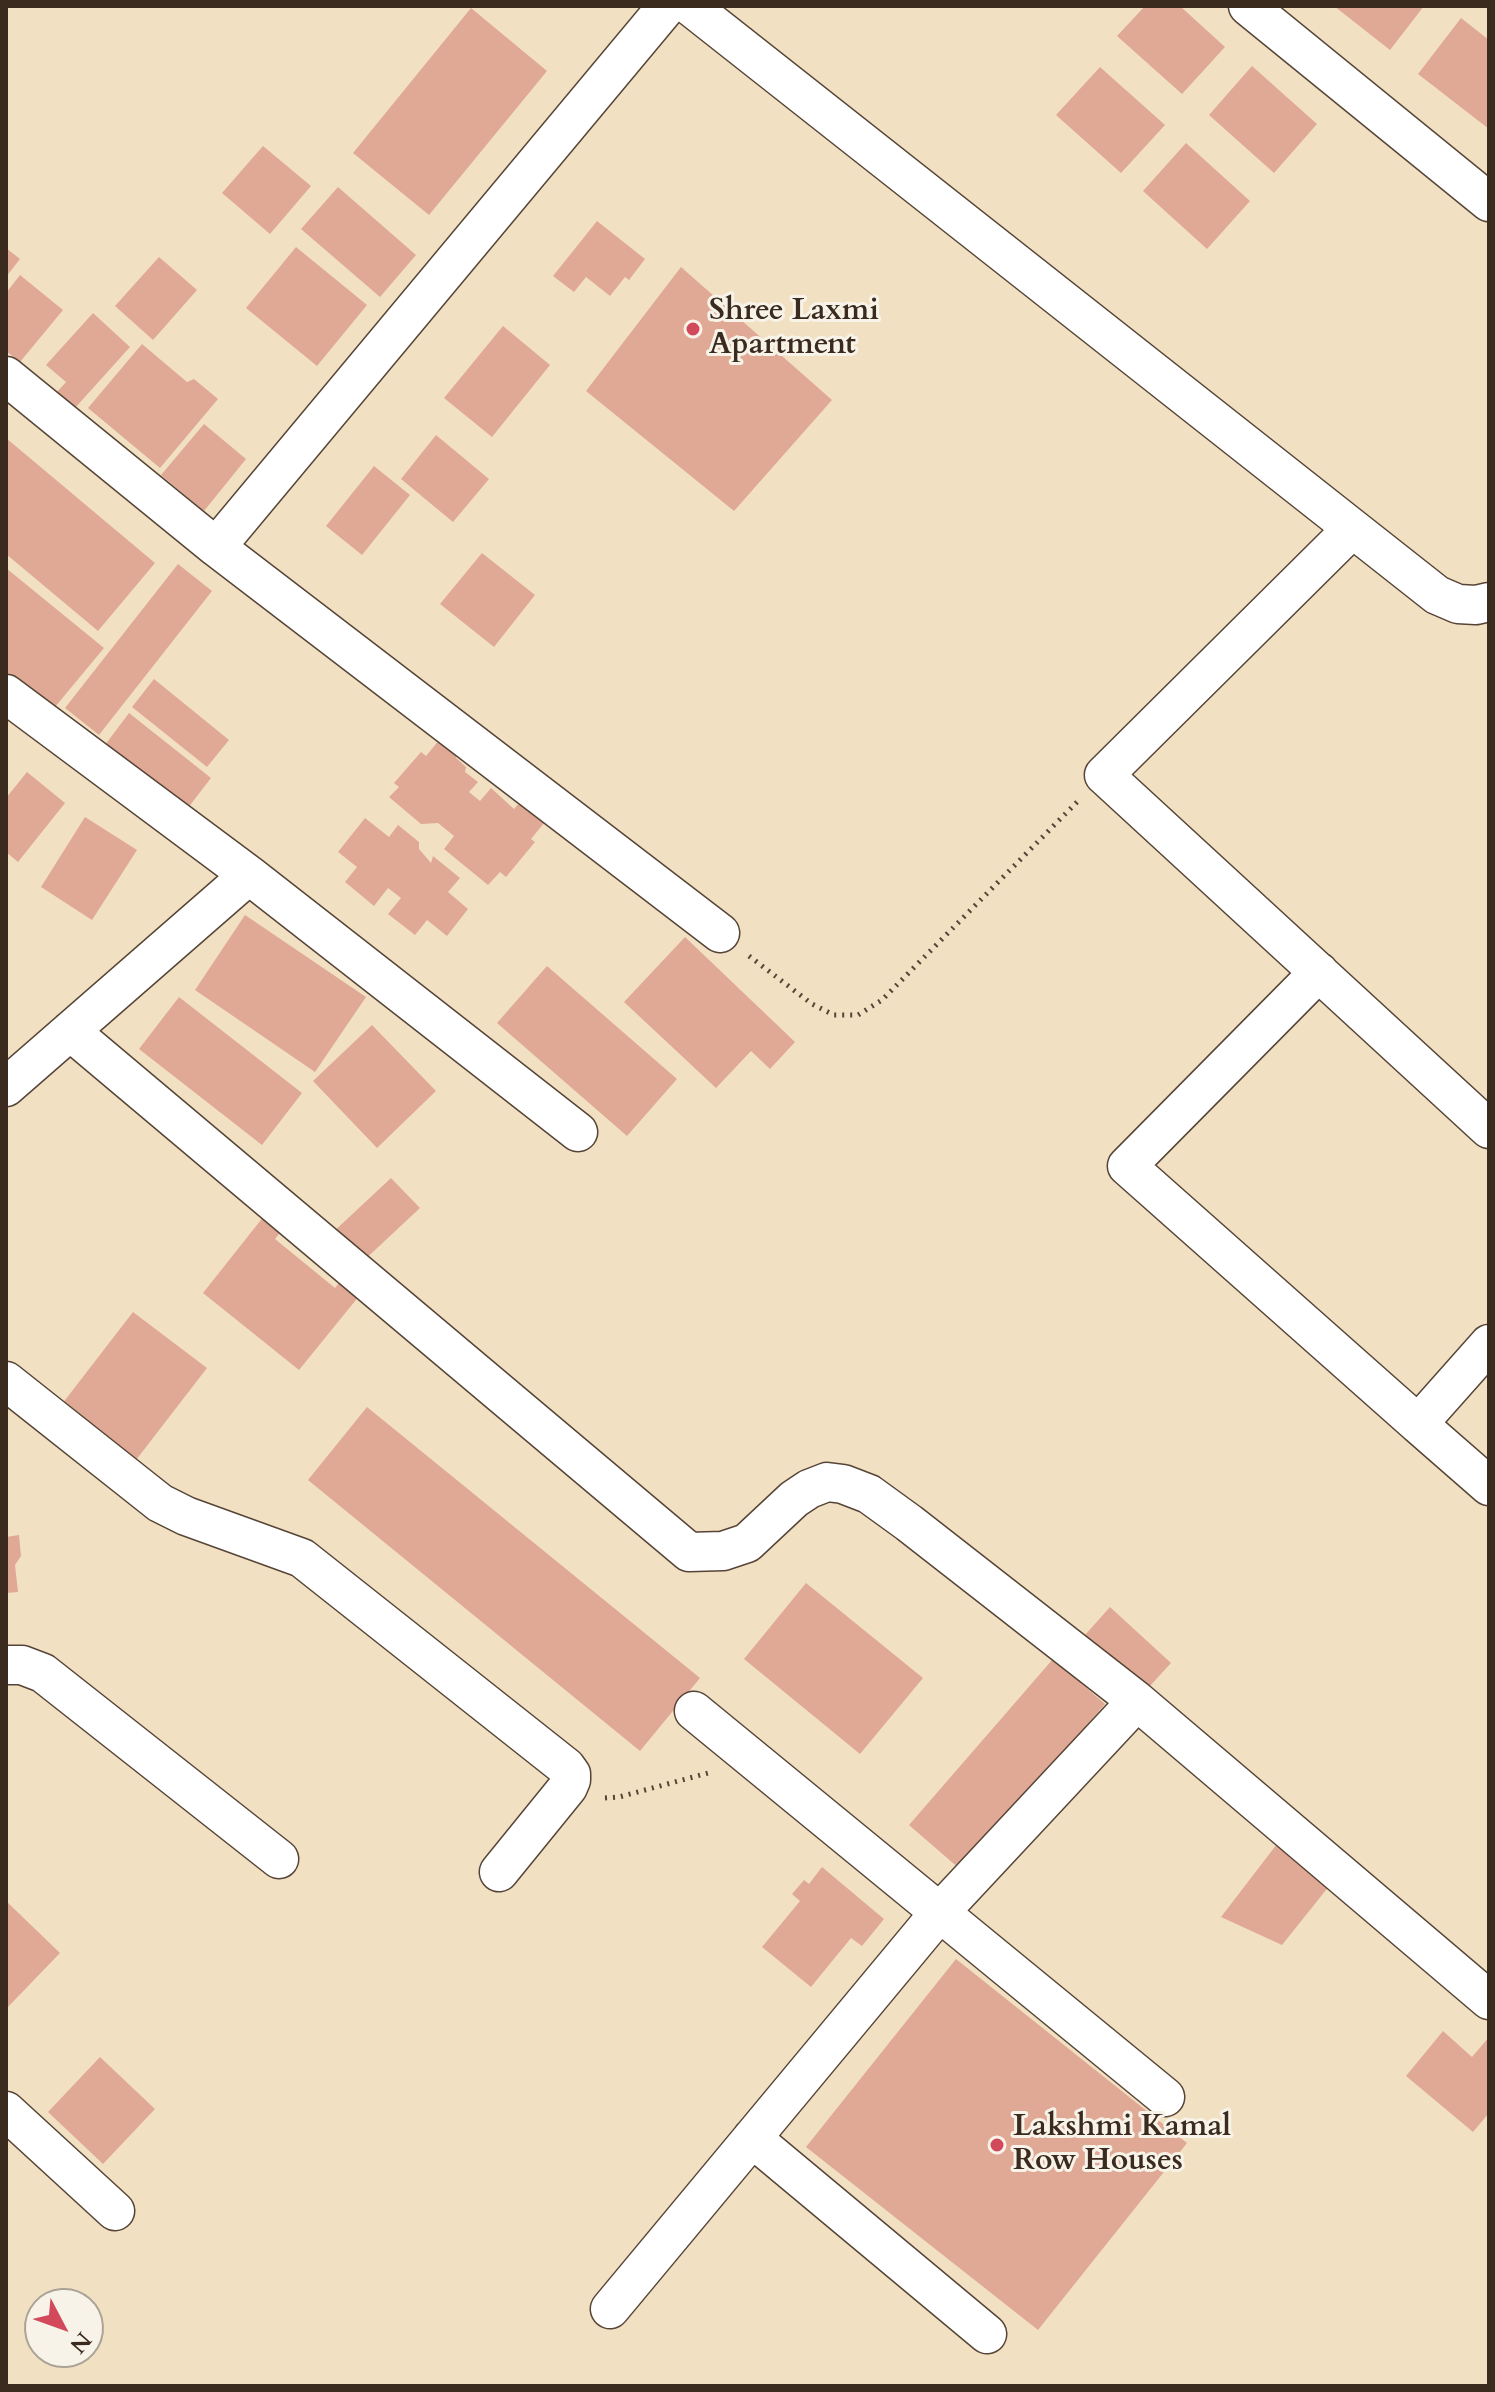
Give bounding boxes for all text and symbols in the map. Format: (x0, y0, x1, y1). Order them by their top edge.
place label: Shree Laxmi Apartment (709, 294, 879, 364)
marker: Shree Laxmi Apartment (684, 320, 702, 338)
place label: Lakshmi Kamal Row Houses (1013, 2110, 1231, 2180)
marker: Lakshmi Kamal Row Houses (988, 2136, 1006, 2154)
north arrow (24, 2288, 104, 2368)
text: N (63, 2325, 98, 2359)

